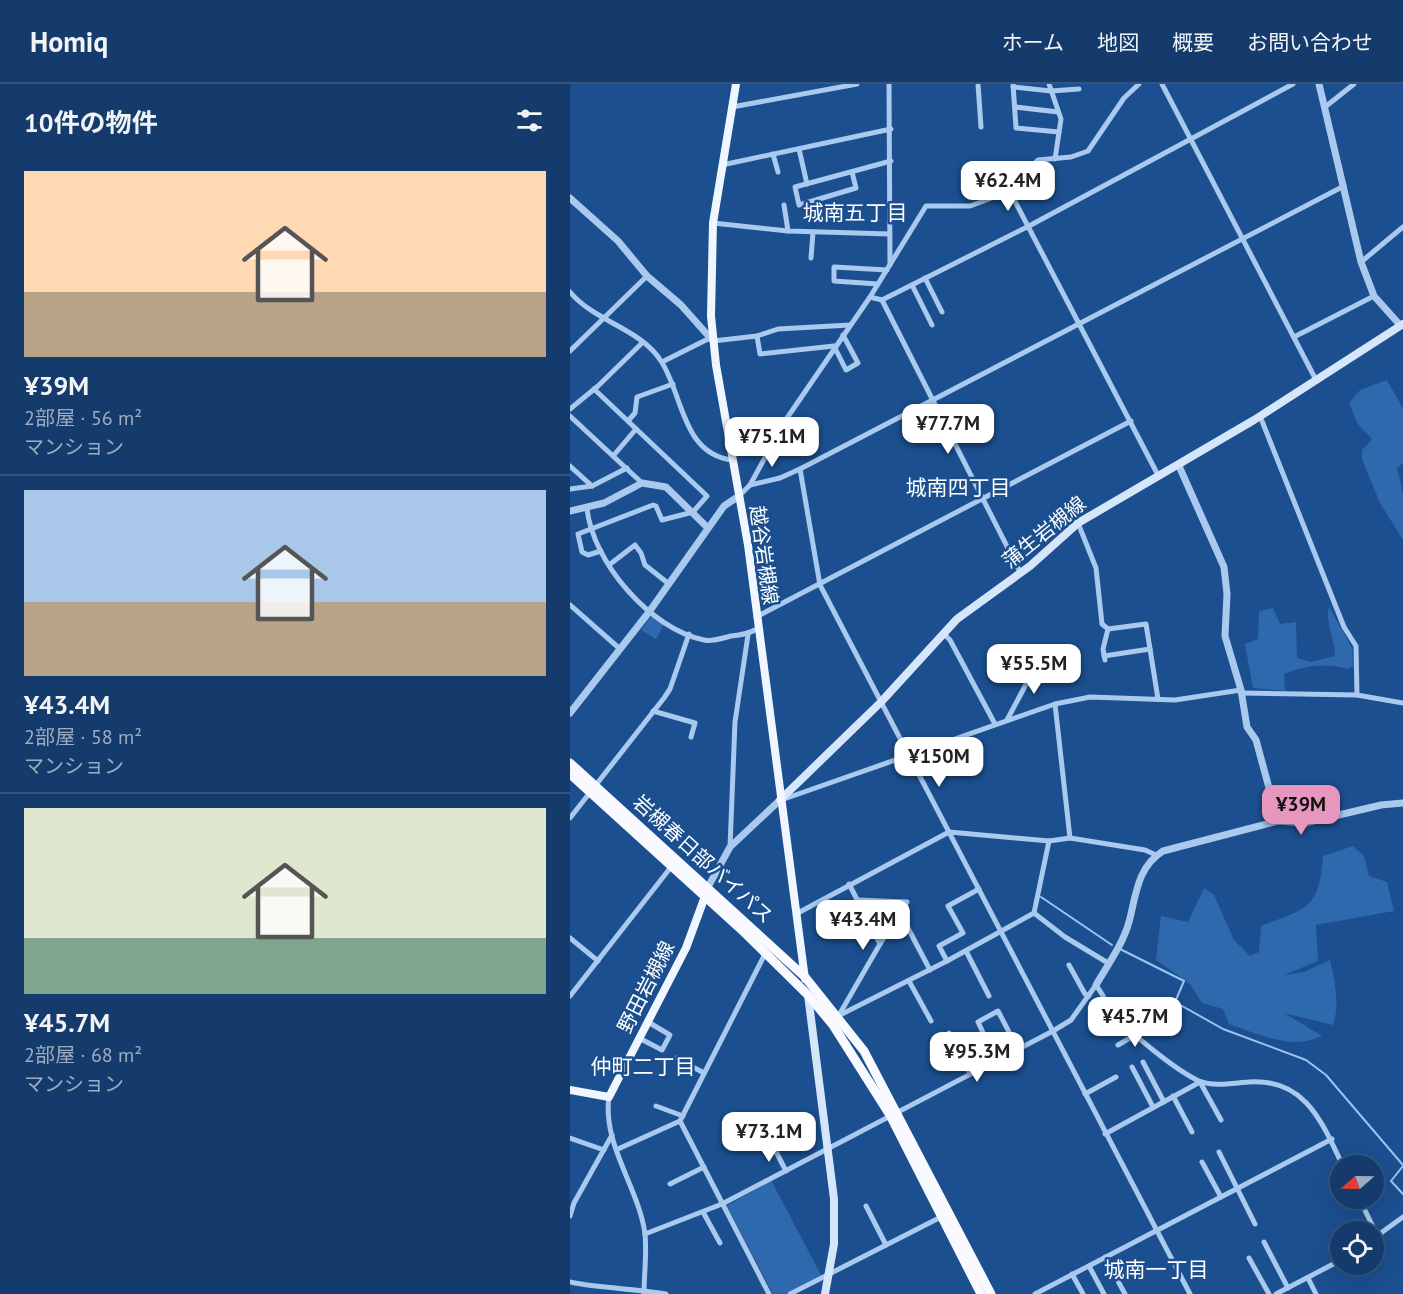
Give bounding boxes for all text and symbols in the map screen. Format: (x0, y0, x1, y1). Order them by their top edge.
text: Homiq (30, 23, 108, 60)
text: ホーム (1002, 29, 1064, 56)
text: 地図 (1097, 29, 1139, 56)
text: 概要 (1172, 29, 1214, 56)
text: お問い合わせ (1247, 29, 1373, 56)
icon: filters (513, 104, 546, 137)
text: 10件の物件 (24, 106, 157, 139)
pin: ¥62.4M (959, 161, 1057, 212)
text: ¥62.4M (975, 167, 1041, 193)
district label: 城南五丁目 (803, 199, 908, 226)
icon: home (231, 210, 339, 318)
text: ¥39M (24, 369, 89, 402)
pin: ¥77.7M (899, 404, 997, 455)
text: 2部屋 · 56 m² (24, 405, 142, 431)
text: ¥77.7M (916, 410, 980, 436)
pin: ¥75.1M (723, 417, 821, 468)
text: ¥75.1M (739, 423, 805, 449)
text: マンション (24, 434, 124, 460)
district label: 城南四丁目 (906, 474, 1011, 501)
street label: 蒲生岩槻線 (997, 490, 1091, 574)
street label: 越谷岩槻線 (744, 504, 784, 606)
icon: home (231, 529, 339, 637)
pin: ¥55.5M (985, 644, 1083, 695)
text: ¥55.5M (1001, 650, 1067, 676)
text: ¥43.4M (24, 688, 110, 721)
text: 2部屋 · 58 m² (24, 724, 142, 750)
pin: ¥150M (897, 737, 981, 788)
text: ¥150M (908, 743, 970, 769)
text: マンション (24, 753, 124, 779)
pin: ¥39M (1265, 785, 1337, 836)
street label: 岩槻春日部バイパス (628, 789, 778, 929)
text: ¥39M (1276, 791, 1326, 817)
icon: home (231, 847, 339, 955)
pin: ¥43.4M (814, 900, 912, 951)
text: ¥43.4M (830, 906, 896, 932)
street label: 野田岩槻線 (612, 937, 680, 1037)
pin: ¥45.7M (1086, 997, 1184, 1048)
text: ¥45.7M (1102, 1003, 1168, 1029)
text: ¥45.7M (24, 1006, 110, 1039)
pin: ¥95.3M (928, 1032, 1026, 1083)
text: ¥95.3M (944, 1038, 1010, 1064)
text: 2部屋 · 68 m² (24, 1042, 142, 1068)
district label: 仲町二丁目 (591, 1053, 696, 1080)
text: マンション (24, 1071, 124, 1097)
pin: ¥73.1M (720, 1112, 818, 1163)
text: ¥73.1M (736, 1118, 802, 1144)
north arrow (1330, 1155, 1384, 1209)
map controls (1330, 1155, 1384, 1275)
button: locate (1330, 1221, 1384, 1275)
district label: 城南一丁目 (1104, 1256, 1209, 1283)

